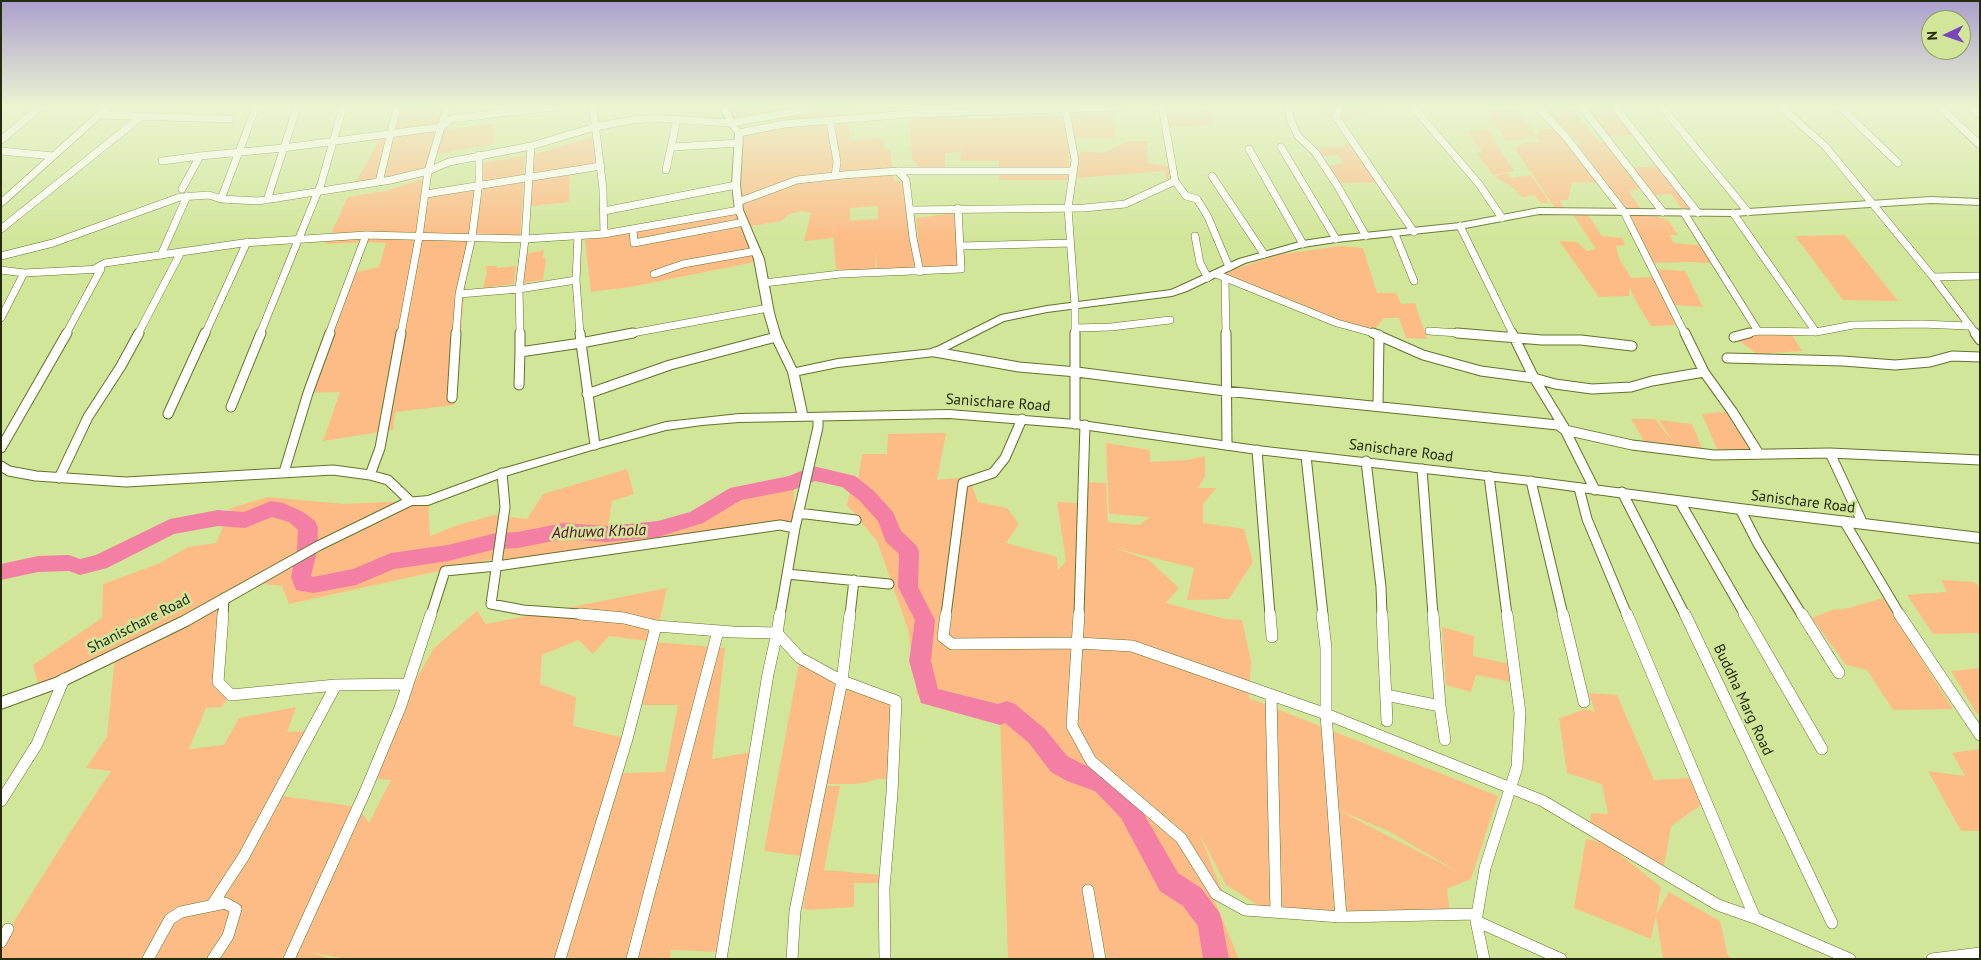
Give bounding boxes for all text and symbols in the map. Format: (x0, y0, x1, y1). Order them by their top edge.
north arrow (1921, 10, 1971, 60)
text: N (1923, 31, 1941, 41)
street label: Sanischare Road (945, 390, 1051, 416)
street label: Sanischare Road (1348, 436, 1454, 466)
street label: Sanischare Road (1750, 487, 1856, 517)
water label: Adhuwa Khola (551, 521, 647, 543)
street label: Shanischare Road (85, 590, 193, 658)
street label: Buddha Marg Road (1709, 641, 1777, 759)

